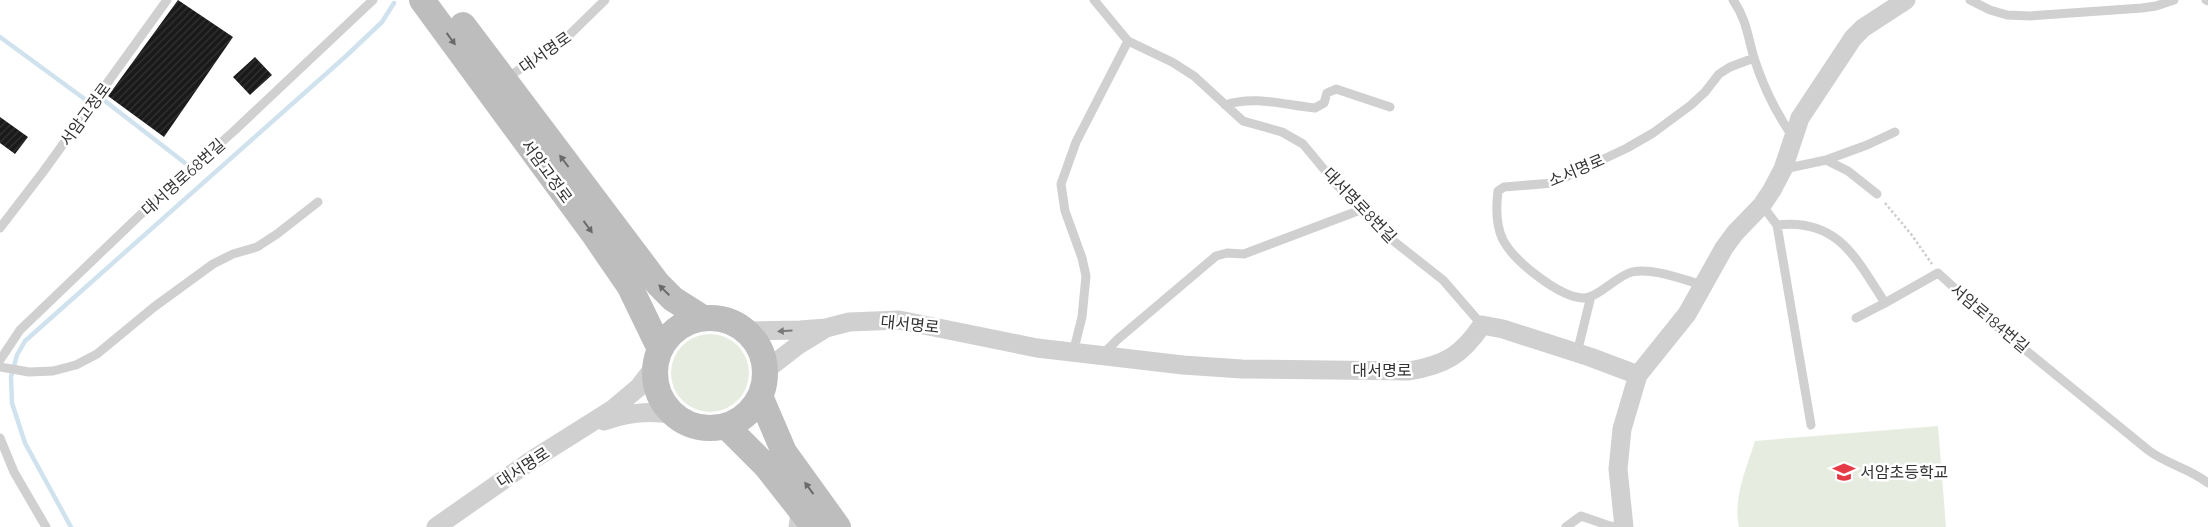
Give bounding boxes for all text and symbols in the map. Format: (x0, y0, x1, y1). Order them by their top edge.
street label: 대서명로 (515, 27, 575, 77)
one-way arrow (446, 32, 456, 46)
street label: 서암고정로 (55, 78, 115, 150)
street label: 대서명로68번길 (137, 134, 229, 220)
street label: 서암고정로 (517, 135, 577, 207)
street label: 소서명로 (1545, 149, 1607, 191)
one-way arrow (559, 154, 569, 168)
street label: 대서명로8번길 (1319, 163, 1401, 247)
one-way arrow (583, 220, 593, 234)
street label: 서암로184번길 (1947, 279, 2033, 357)
one-way arrow (658, 284, 670, 296)
street label: 대서명로 (880, 311, 941, 337)
one-way arrow (777, 328, 793, 336)
street label: 대서명로 (1353, 360, 1412, 380)
street label: 대서명로 (493, 442, 553, 491)
school or university icon: 서암초등학교 (1831, 459, 1857, 485)
place label: 서암초등학교 (1860, 462, 1948, 482)
one-way arrow (804, 481, 814, 495)

